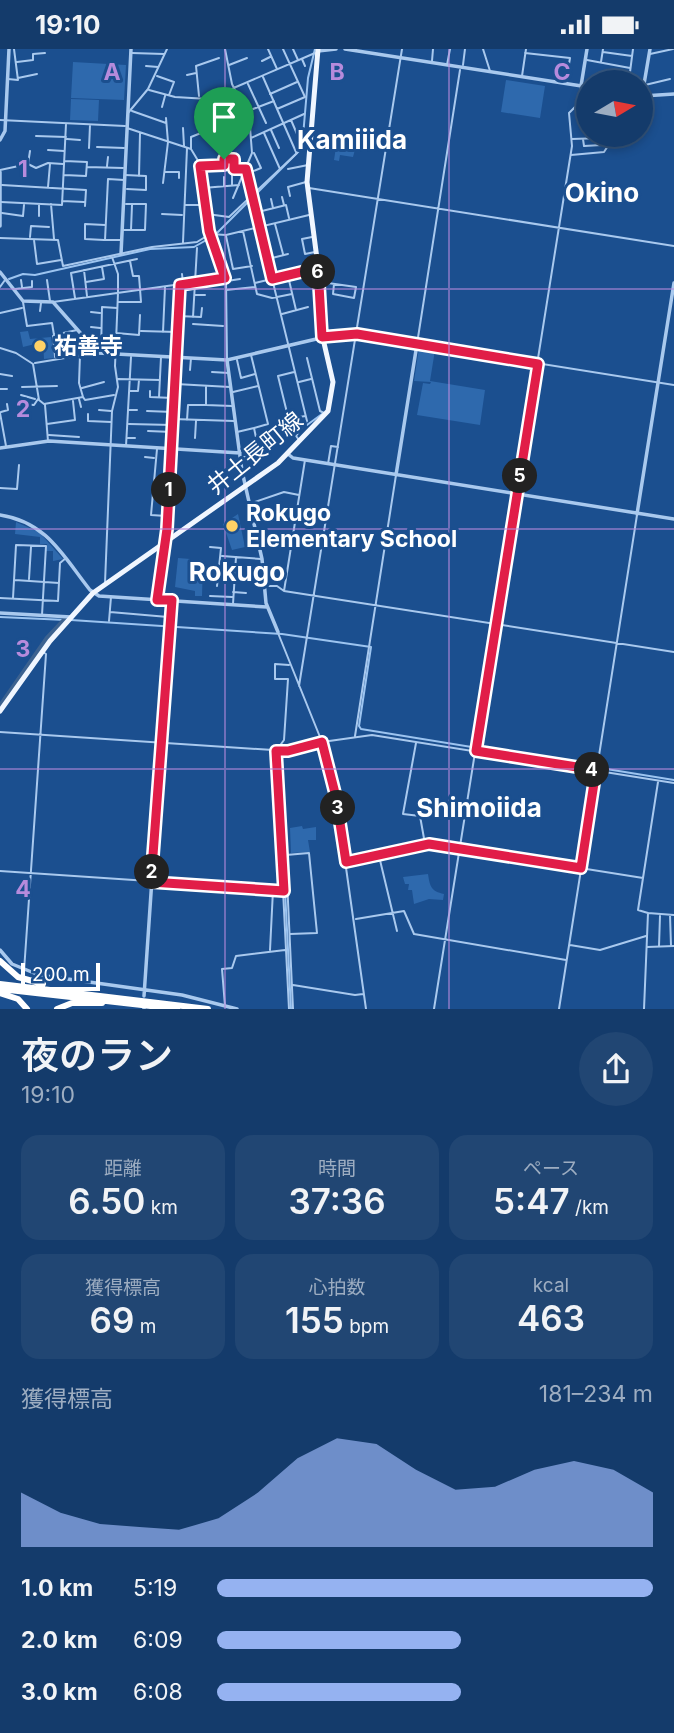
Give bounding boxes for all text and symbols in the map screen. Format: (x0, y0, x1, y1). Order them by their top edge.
text: 19:10 (35, 9, 101, 40)
text: A (103, 58, 121, 86)
text: B (329, 58, 345, 86)
text: C (553, 58, 571, 86)
north arrow (576, 70, 653, 147)
map controls (576, 70, 653, 147)
pin (194, 87, 254, 159)
icon: arrive (205, 98, 243, 136)
district label: Kamiiida (297, 124, 407, 155)
text: 1 (18, 155, 28, 183)
district label: Okino (565, 177, 639, 208)
pin: 6 (300, 255, 336, 290)
text: 6 (311, 260, 324, 283)
place label: 祐善寺 (54, 332, 123, 360)
marker: 祐善寺 (32, 338, 48, 354)
text: 2 (16, 395, 30, 423)
street label: 井土長町線 (202, 406, 308, 500)
pin: 5 (503, 459, 538, 493)
text: 5 (513, 464, 526, 487)
pin: 1 (152, 473, 186, 507)
text: 1 (164, 478, 173, 501)
place label: Rokugo Elementary School (246, 499, 457, 553)
marker: Rokugo Elementary School (224, 518, 240, 534)
district label: Rokugo (189, 556, 285, 587)
text: 3 (16, 635, 30, 663)
pin: 4 (574, 753, 610, 787)
text: 4 (585, 758, 598, 781)
pin: 3 (320, 791, 356, 825)
district label: Shimoiida (416, 792, 542, 823)
text: 3 (331, 796, 344, 819)
pin: 2 (134, 855, 170, 889)
text: 2 (146, 860, 157, 883)
text: 4 (15, 875, 31, 903)
scale bar (21, 960, 100, 991)
text: 200 m (32, 963, 90, 986)
text: 夜のラン (21, 1032, 173, 1078)
button: share (579, 1032, 653, 1106)
text: 19:10 (21, 1081, 75, 1109)
text: 距離 (104, 1157, 142, 1180)
text: 時間 (318, 1157, 356, 1180)
text: ペース (523, 1157, 579, 1180)
text: 6.50 (68, 1180, 145, 1222)
text: 37:36 (288, 1180, 386, 1222)
text: 5:47 (493, 1180, 570, 1222)
text: km (145, 1196, 178, 1219)
text: /km (570, 1196, 609, 1219)
text: kcal (533, 1274, 569, 1297)
text: 獲得標高 (85, 1276, 161, 1299)
text: 心拍数 (308, 1276, 366, 1299)
text: 463 (517, 1297, 585, 1339)
text: 69 (90, 1299, 134, 1341)
text: 155 (285, 1299, 344, 1341)
text: m (134, 1315, 156, 1338)
text: bpm (344, 1315, 389, 1338)
text: 181–234 m (539, 1380, 653, 1408)
text: 獲得標高 (21, 1385, 113, 1413)
text: 1.0 km (21, 1574, 93, 1602)
text: 5:19 (133, 1574, 177, 1602)
text: 2.0 km (21, 1626, 98, 1654)
text: 6:09 (133, 1626, 183, 1654)
text: 3.0 km (21, 1678, 98, 1706)
text: 6:08 (133, 1678, 183, 1706)

